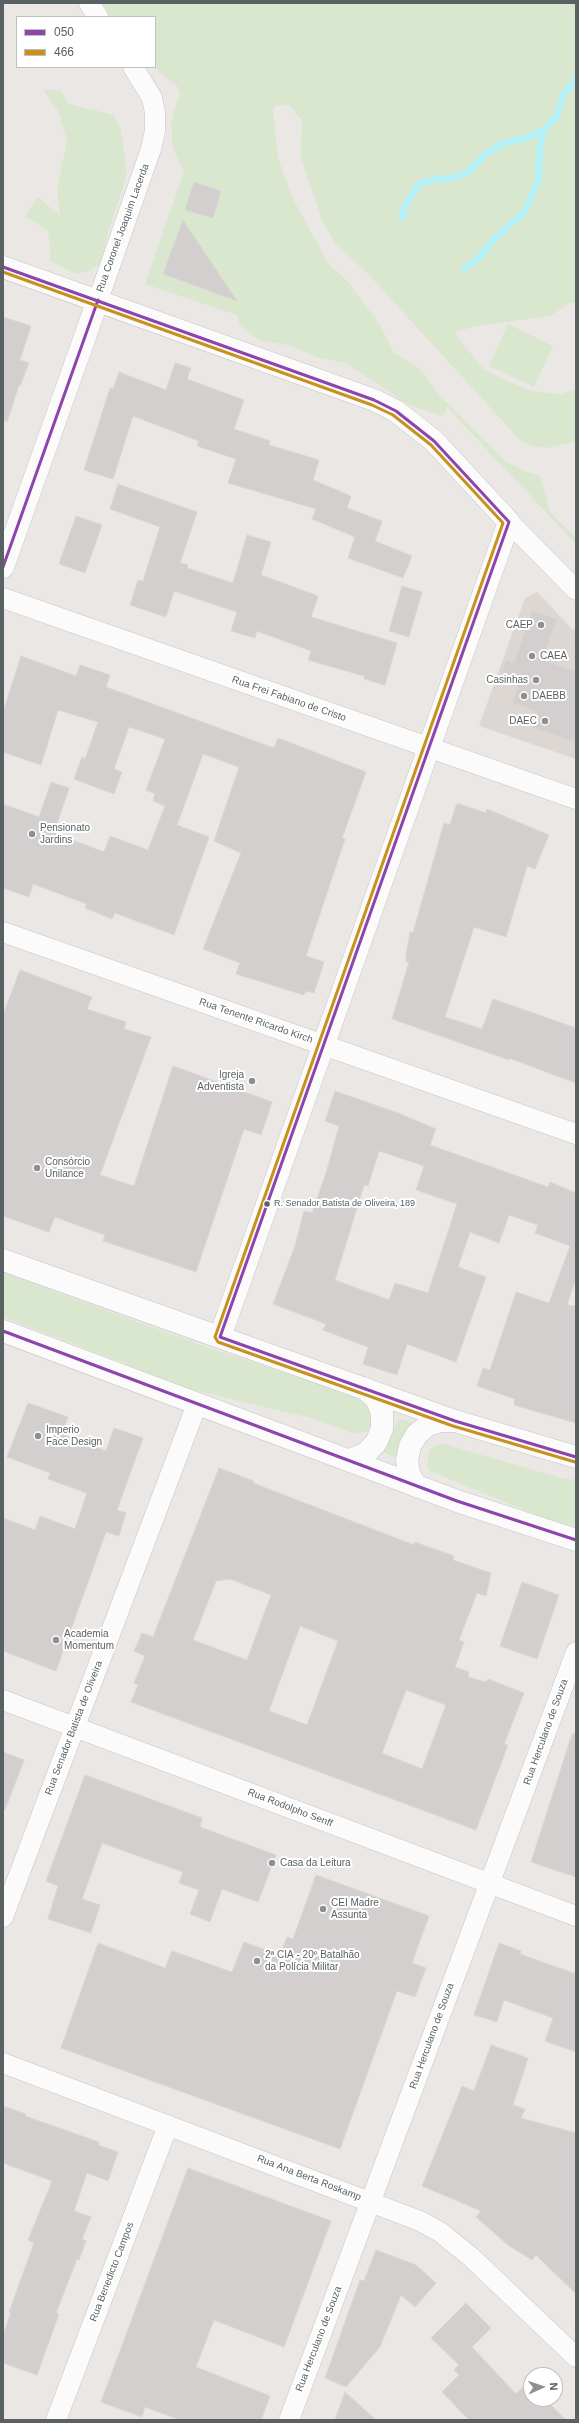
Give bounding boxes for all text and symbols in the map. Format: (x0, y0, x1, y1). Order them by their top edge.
legend (16, 16, 156, 68)
text: 050 (54, 25, 74, 39)
text: 466 (54, 45, 74, 59)
street label: Rua Coronel Joaquim Lacerda (94, 162, 152, 294)
place label: CAEP (506, 619, 533, 631)
marker: CAEP (536, 620, 546, 630)
place label: CAEA (540, 650, 567, 662)
marker: CAEA (527, 651, 537, 661)
street label: Rua Frei Fabiano de Cristo (230, 674, 348, 724)
place label: Casinhas (486, 674, 528, 686)
marker: Casinhas (531, 675, 541, 685)
place label: DAEBB (532, 690, 566, 702)
marker: DAEBB (519, 691, 529, 701)
place label: DAEC (509, 715, 537, 727)
marker: DAEC (540, 716, 550, 726)
place label: Pensionato Jardins (40, 822, 90, 846)
marker: Pensionato Jardins (27, 829, 37, 839)
street label: Rua Tenente Ricardo Kirch (198, 996, 314, 1046)
place label: Igreja Adventista (197, 1069, 244, 1092)
marker: Igreja Adventista (247, 1076, 257, 1086)
place label: Consórcio Unilance (45, 1156, 90, 1180)
marker: Consórcio Unilance (32, 1163, 42, 1173)
marker: R. Senador Batista de Oliveira, 189 (262, 1199, 272, 1209)
place label: R. Senador Batista de Oliveira, 189 (274, 1199, 415, 1209)
place label: Imperio Face Design (46, 1424, 102, 1448)
marker: Imperio Face Design (33, 1431, 43, 1441)
place label: Academia Momentum (64, 1628, 114, 1652)
marker: Academia Momentum (51, 1635, 61, 1645)
street label: Rua Senador Batista de Oliveira (43, 1659, 105, 1797)
street label: Rua Herculano de Souza (521, 1677, 571, 1787)
street label: Rua Rodolpho Senff (246, 1786, 334, 1830)
place label: Casa da Leitura (280, 1857, 351, 1869)
marker: Casa da Leitura (267, 1858, 277, 1868)
place label: CEI Madre Assunta (331, 1897, 379, 1920)
marker: CEI Madre Assunta (318, 1904, 328, 1914)
place label: 2ª CIA - 20º Batalhão da Polícia Militar (265, 1949, 360, 1972)
marker: 2ª CIA - 20º Batalhão da Polícia Militar (252, 1956, 262, 1966)
street label: Rua Herculano de Souza (407, 1981, 457, 2091)
street label: Rua Ana Berta Roskamp (255, 2153, 363, 2203)
street label: Rua Benedicto Campos (87, 2221, 137, 2323)
street label: Rua Herculano de Souza (293, 2285, 345, 2393)
north arrow (523, 2367, 563, 2407)
text: N (548, 2382, 560, 2391)

